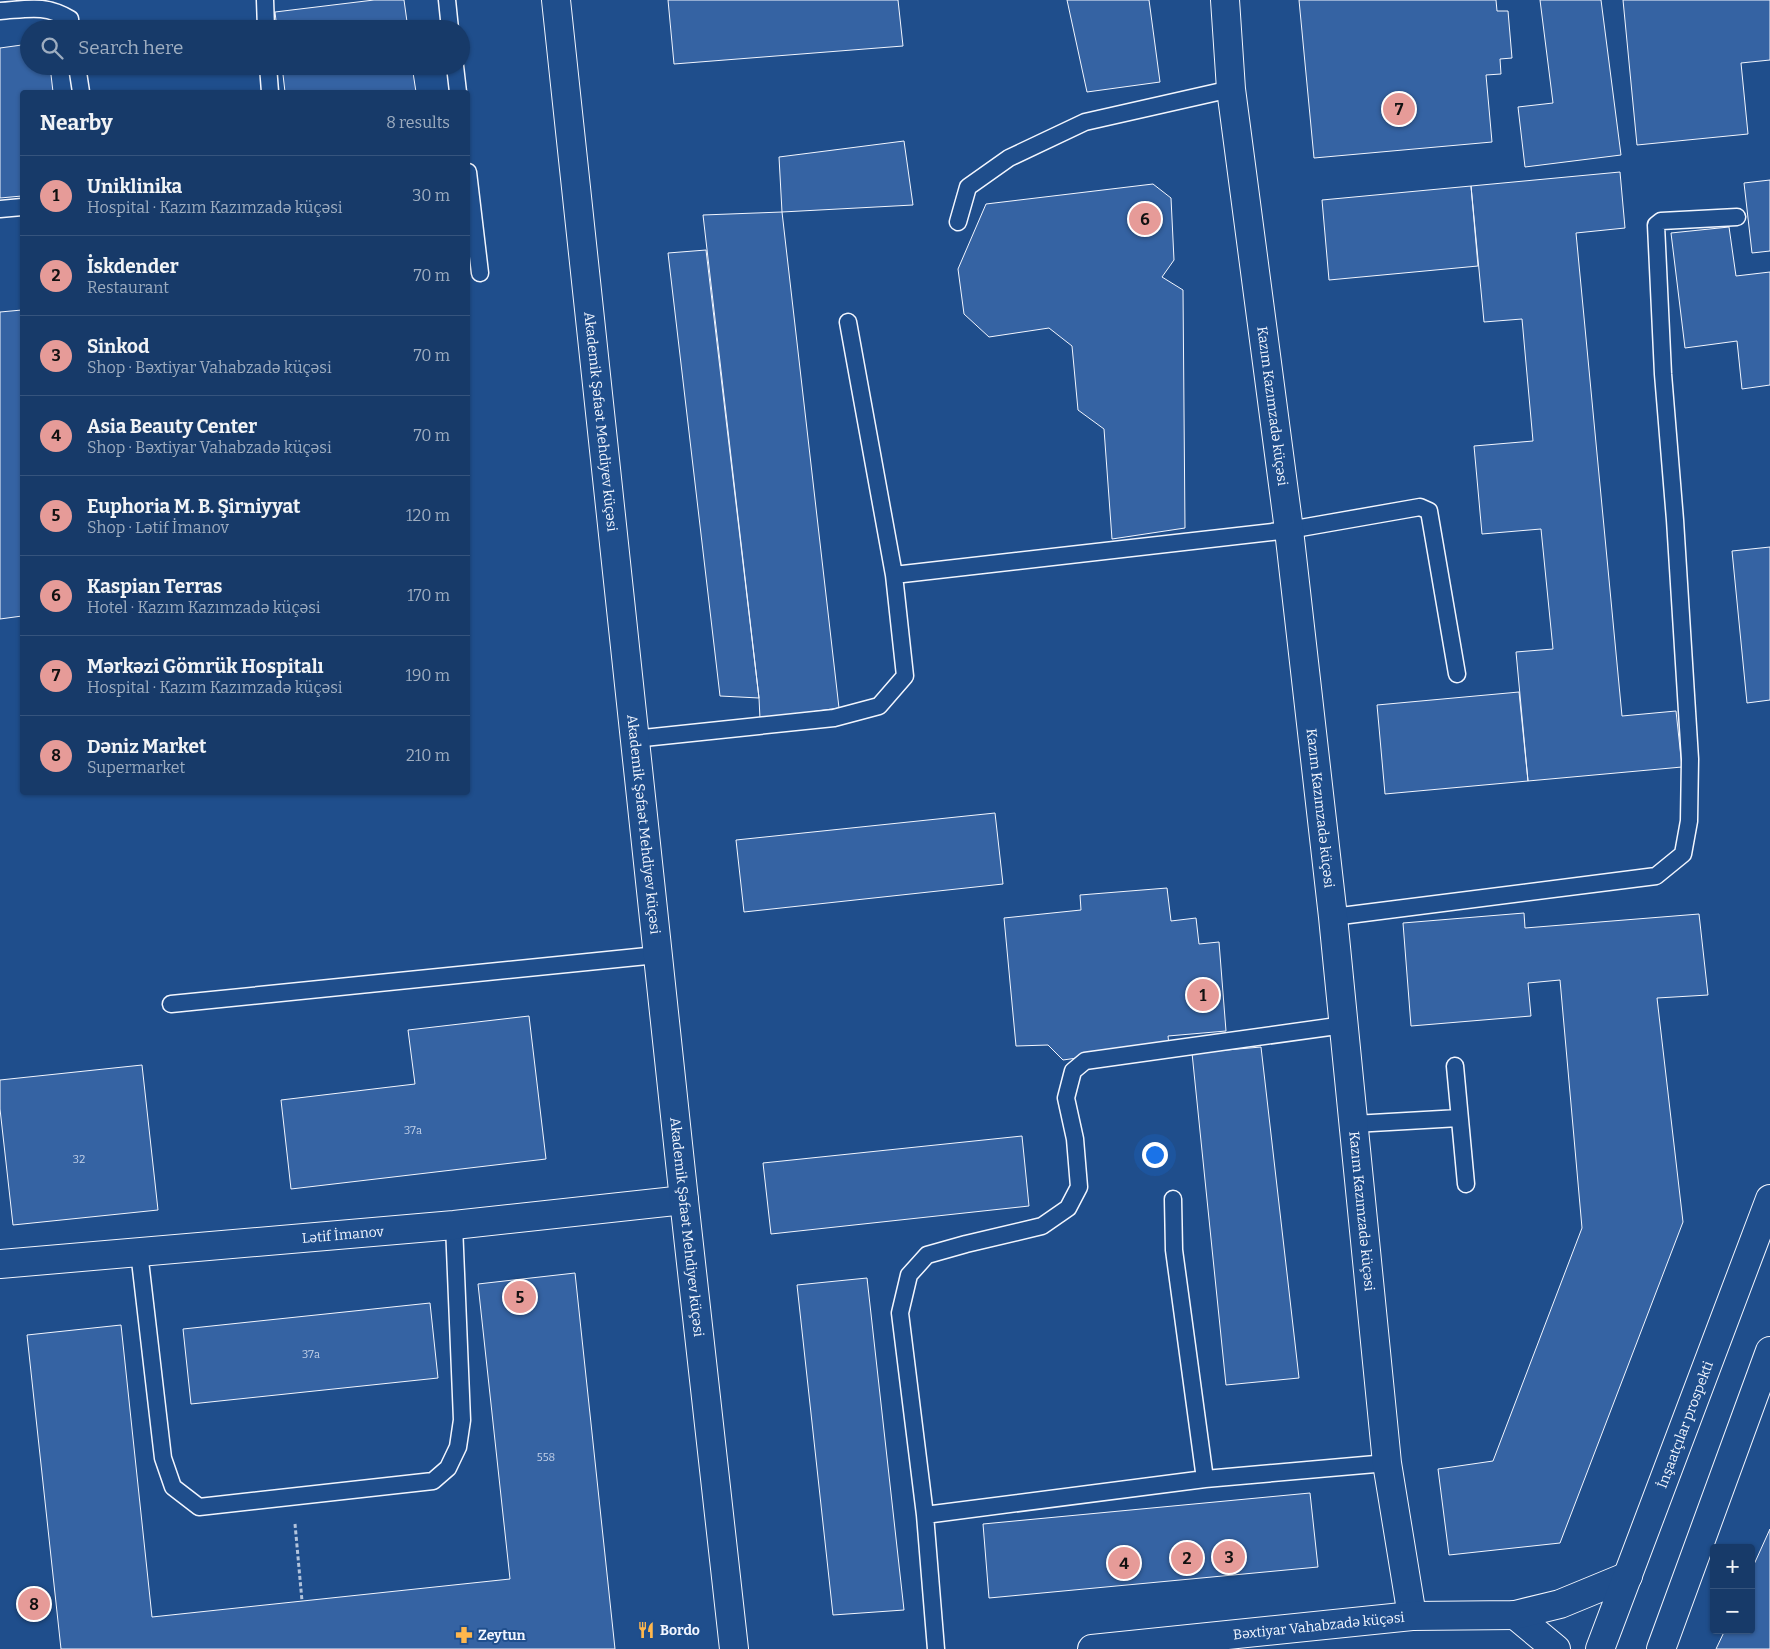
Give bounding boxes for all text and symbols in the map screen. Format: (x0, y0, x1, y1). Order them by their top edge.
search box (20, 20, 470, 75)
icon: search (38, 34, 66, 62)
text: Search here (78, 36, 183, 59)
pin: 7 (1383, 90, 1415, 128)
text: Nearby (40, 110, 113, 136)
text: 8 results (386, 113, 450, 132)
text: Uniklinika (87, 175, 182, 198)
text: 1 (53, 186, 59, 205)
text: 30 m (412, 186, 450, 205)
text: Hospital · Kazım Kazımzadə küçəsi (87, 198, 343, 217)
pin: 6 (1129, 200, 1161, 238)
text: İskdender (87, 255, 179, 278)
text: 2 (51, 266, 61, 285)
text: 70 m (414, 266, 450, 285)
text: Restaurant (87, 278, 169, 297)
street label: Akademik Şəfaət Mehdiyev küçəsi (580, 311, 621, 532)
street label: Kazım Kazımzadə küçəsi (1253, 325, 1291, 487)
text: Sinkod (87, 335, 149, 358)
text: 3 (51, 346, 61, 365)
text: 70 m (414, 346, 450, 365)
text: Shop · Bəxtiyar Vahabzadə küçəsi (87, 358, 332, 377)
text: Asia Beauty Center (87, 415, 257, 438)
text: 4 (51, 426, 61, 445)
text: 70 m (414, 426, 450, 445)
text: Shop · Bəxtiyar Vahabzadə küçəsi (87, 438, 332, 457)
text: Euphoria M. B. Şirniyyat (87, 495, 301, 518)
text: 5 (52, 506, 60, 525)
text: 120 m (406, 506, 450, 525)
text: Shop · Lətif İmanov (87, 518, 229, 537)
text: Kaspian Terras (87, 575, 222, 598)
text: 6 (51, 586, 61, 605)
text: 170 m (407, 586, 450, 605)
text: Hotel · Kazım Kazımzadə küçəsi (87, 598, 321, 617)
text: Mərkəzi Gömrük Hospitalı (87, 655, 324, 678)
text: 7 (52, 666, 60, 685)
text: 190 m (405, 666, 450, 685)
text: Hospital · Kazım Kazımzadə küçəsi (87, 678, 343, 697)
street label: Akademik Şəfaət Mehdiyev küçəsi (623, 714, 664, 935)
street label: Kazım Kazımzadə küçəsi (1303, 728, 1338, 889)
text: Dəniz Market (87, 735, 206, 758)
text: 8 (51, 746, 61, 765)
text: 210 m (406, 746, 450, 765)
text: Supermarket (87, 758, 185, 777)
pin: 1 (1187, 976, 1219, 1014)
street label: Akademik Şəfaət Mehdiyev küçəsi (666, 1116, 707, 1338)
house number: 37a (404, 1124, 422, 1137)
street label: Kazım Kazımzadə küçəsi (1345, 1130, 1378, 1292)
your location (1142, 1142, 1168, 1168)
house number: 32 (73, 1153, 85, 1166)
street label: Lətif İmanov (301, 1223, 385, 1247)
pin: 5 (504, 1278, 536, 1316)
house number: 37a (302, 1348, 320, 1361)
street label: İnşaatçılar prospekti (1654, 1359, 1717, 1491)
house number: 558 (537, 1451, 555, 1464)
pin: 3 (1213, 1538, 1245, 1576)
pin: 2 (1171, 1539, 1203, 1577)
pin: 4 (1108, 1544, 1140, 1582)
map controls (1710, 1544, 1755, 1634)
button: + (1710, 1544, 1755, 1589)
pin: 8 (18, 1585, 50, 1623)
button: − (1710, 1589, 1755, 1634)
street label: Bəxtiyar Vahabzadə küçəsi (1232, 1609, 1405, 1643)
restaurant icon: Bordo (636, 1620, 656, 1640)
place label: Bordo (660, 1622, 700, 1639)
pharmacy icon: Zeytun (454, 1625, 474, 1645)
place label: Zeytun (478, 1627, 526, 1644)

